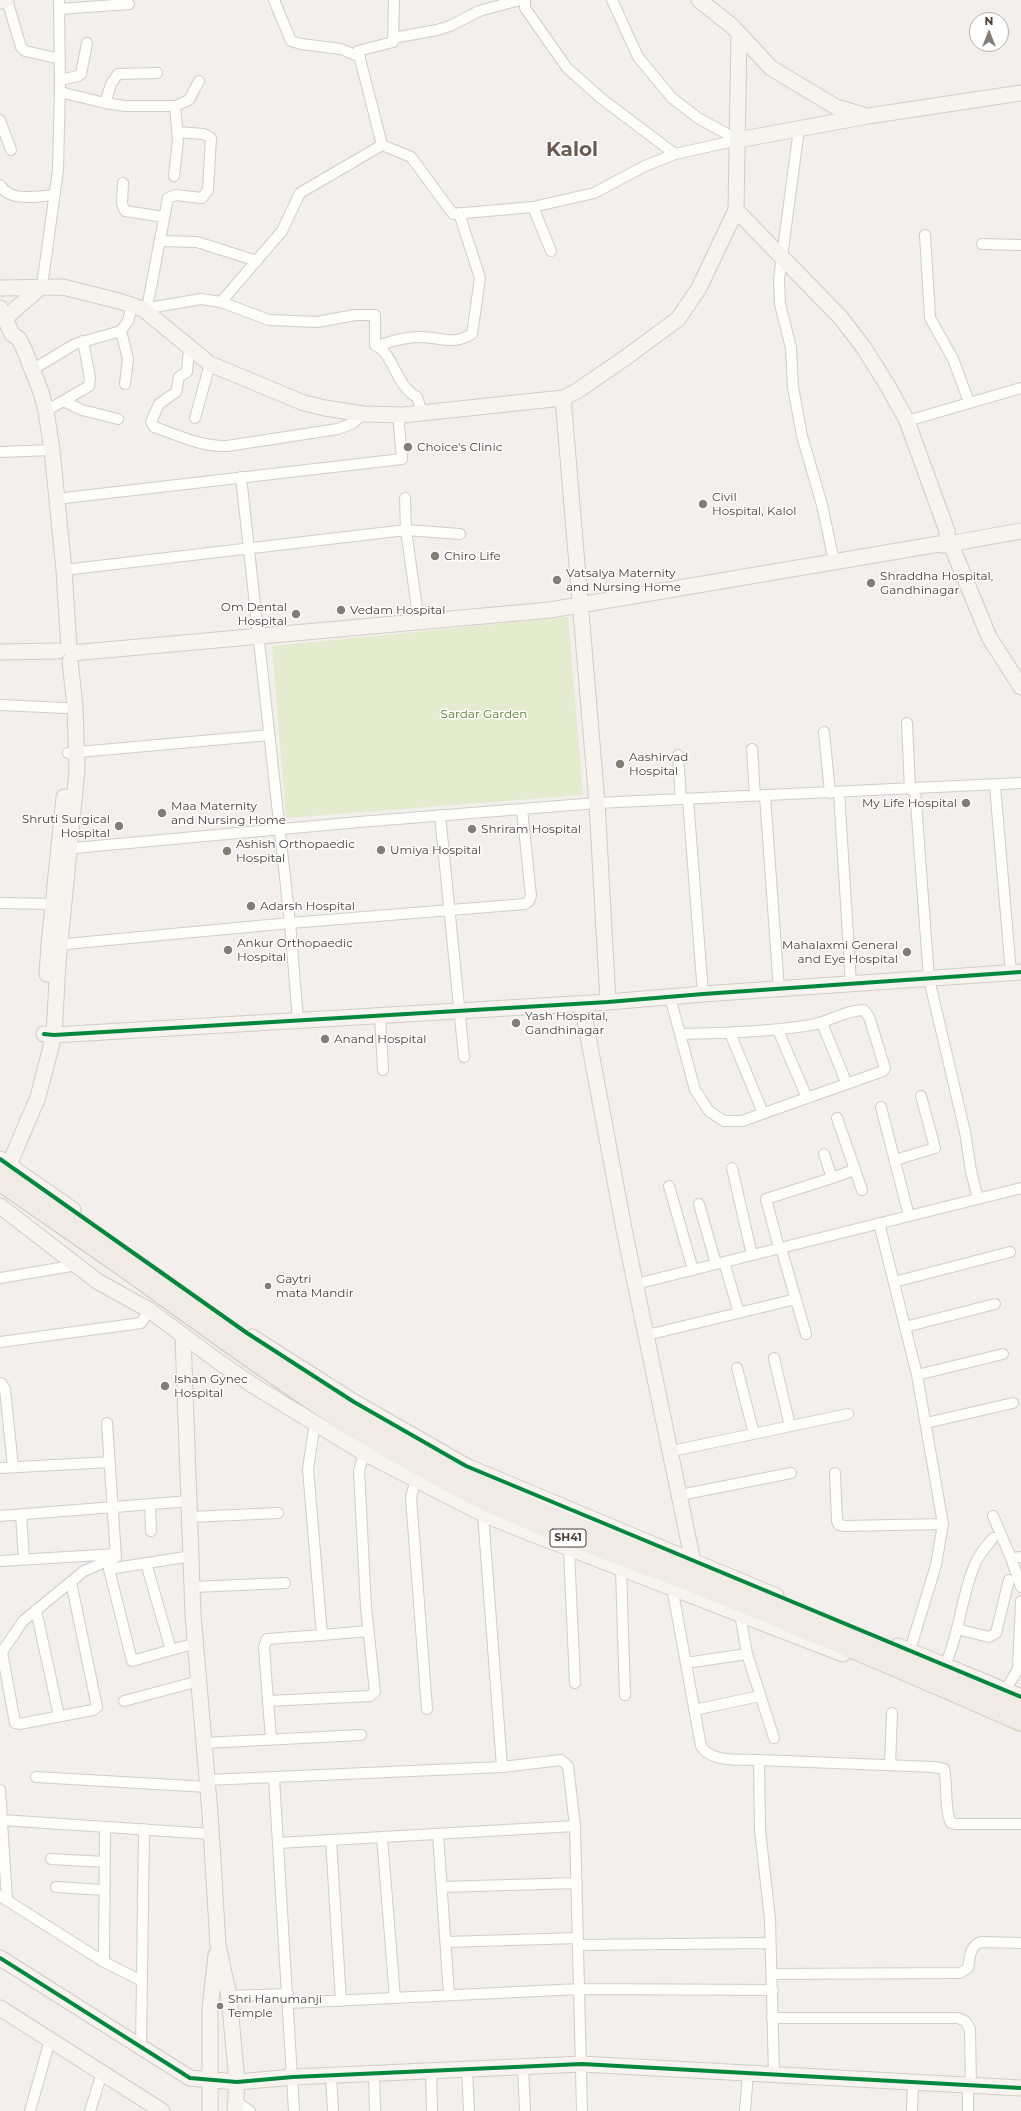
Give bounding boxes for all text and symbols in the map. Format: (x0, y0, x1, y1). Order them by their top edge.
north arrow (969, 12, 1009, 52)
text: N (985, 14, 993, 28)
district label: Kalol (546, 138, 598, 162)
place label: Choice's Clinic (417, 440, 502, 454)
marker: Choice's Clinic (402, 441, 414, 453)
place label: Civil Hospital, Kalol (712, 490, 796, 518)
marker: Civil Hospital, Kalol (697, 498, 709, 510)
place label: Chiro Life (444, 549, 501, 563)
marker: Chiro Life (429, 550, 441, 562)
place label: Vatsalya Maternity and Nursing Home (566, 566, 681, 594)
place label: Shraddha Hospital, Gandhinagar (880, 569, 993, 597)
marker: Vatsalya Maternity and Nursing Home (551, 574, 563, 586)
marker: Shraddha Hospital, Gandhinagar (865, 577, 877, 589)
place label: Om Dental Hospital (221, 600, 287, 628)
place label: Vedam Hospital (350, 603, 445, 617)
marker: Vedam Hospital (335, 604, 347, 616)
marker: Om Dental Hospital (290, 608, 302, 620)
park label: Sardar Garden (441, 707, 527, 721)
place label: Aashirvad Hospital (629, 750, 688, 778)
marker: Aashirvad Hospital (614, 758, 626, 770)
place label: My Life Hospital (862, 796, 957, 810)
marker: My Life Hospital (960, 797, 972, 809)
place label: Maa Maternity and Nursing Home (171, 799, 286, 827)
marker: Maa Maternity and Nursing Home (156, 807, 168, 819)
place label: Shruti Surgical Hospital (22, 812, 110, 840)
marker: Shruti Surgical Hospital (113, 820, 125, 832)
place label: Shriram Hospital (481, 822, 581, 836)
marker: Shriram Hospital (466, 823, 478, 835)
place label: Ashish Orthopaedic Hospital (236, 837, 355, 865)
place label: Umiya Hospital (390, 843, 481, 857)
marker: Umiya Hospital (375, 844, 387, 856)
marker: Ashish Orthopaedic Hospital (221, 845, 233, 857)
place label: Adarsh Hospital (260, 899, 355, 913)
marker: Adarsh Hospital (245, 900, 257, 912)
place label: Ankur Orthopaedic Hospital (237, 936, 353, 964)
place label: Mahalaxmi General and Eye Hospital (782, 938, 898, 966)
marker: Ankur Orthopaedic Hospital (222, 944, 234, 956)
marker: Mahalaxmi General and Eye Hospital (901, 946, 913, 958)
place label: Yash Hospital, Gandhinagar (525, 1009, 608, 1037)
marker: Yash Hospital, Gandhinagar (510, 1017, 522, 1029)
place label: Anand Hospital (334, 1032, 427, 1046)
marker: Anand Hospital (319, 1033, 331, 1045)
place label: Gaytri mata Mandir (276, 1272, 353, 1300)
marker: Gaytri mata Mandir (263, 1281, 273, 1291)
place label: Ishan Gynec Hospital (174, 1372, 248, 1400)
marker: Ishan Gynec Hospital (159, 1380, 171, 1392)
road number: SH41 (550, 1529, 586, 1547)
place label: Shri Hanumanji Temple (228, 1992, 322, 2020)
marker: Shri Hanumanji Temple (215, 2001, 225, 2011)

